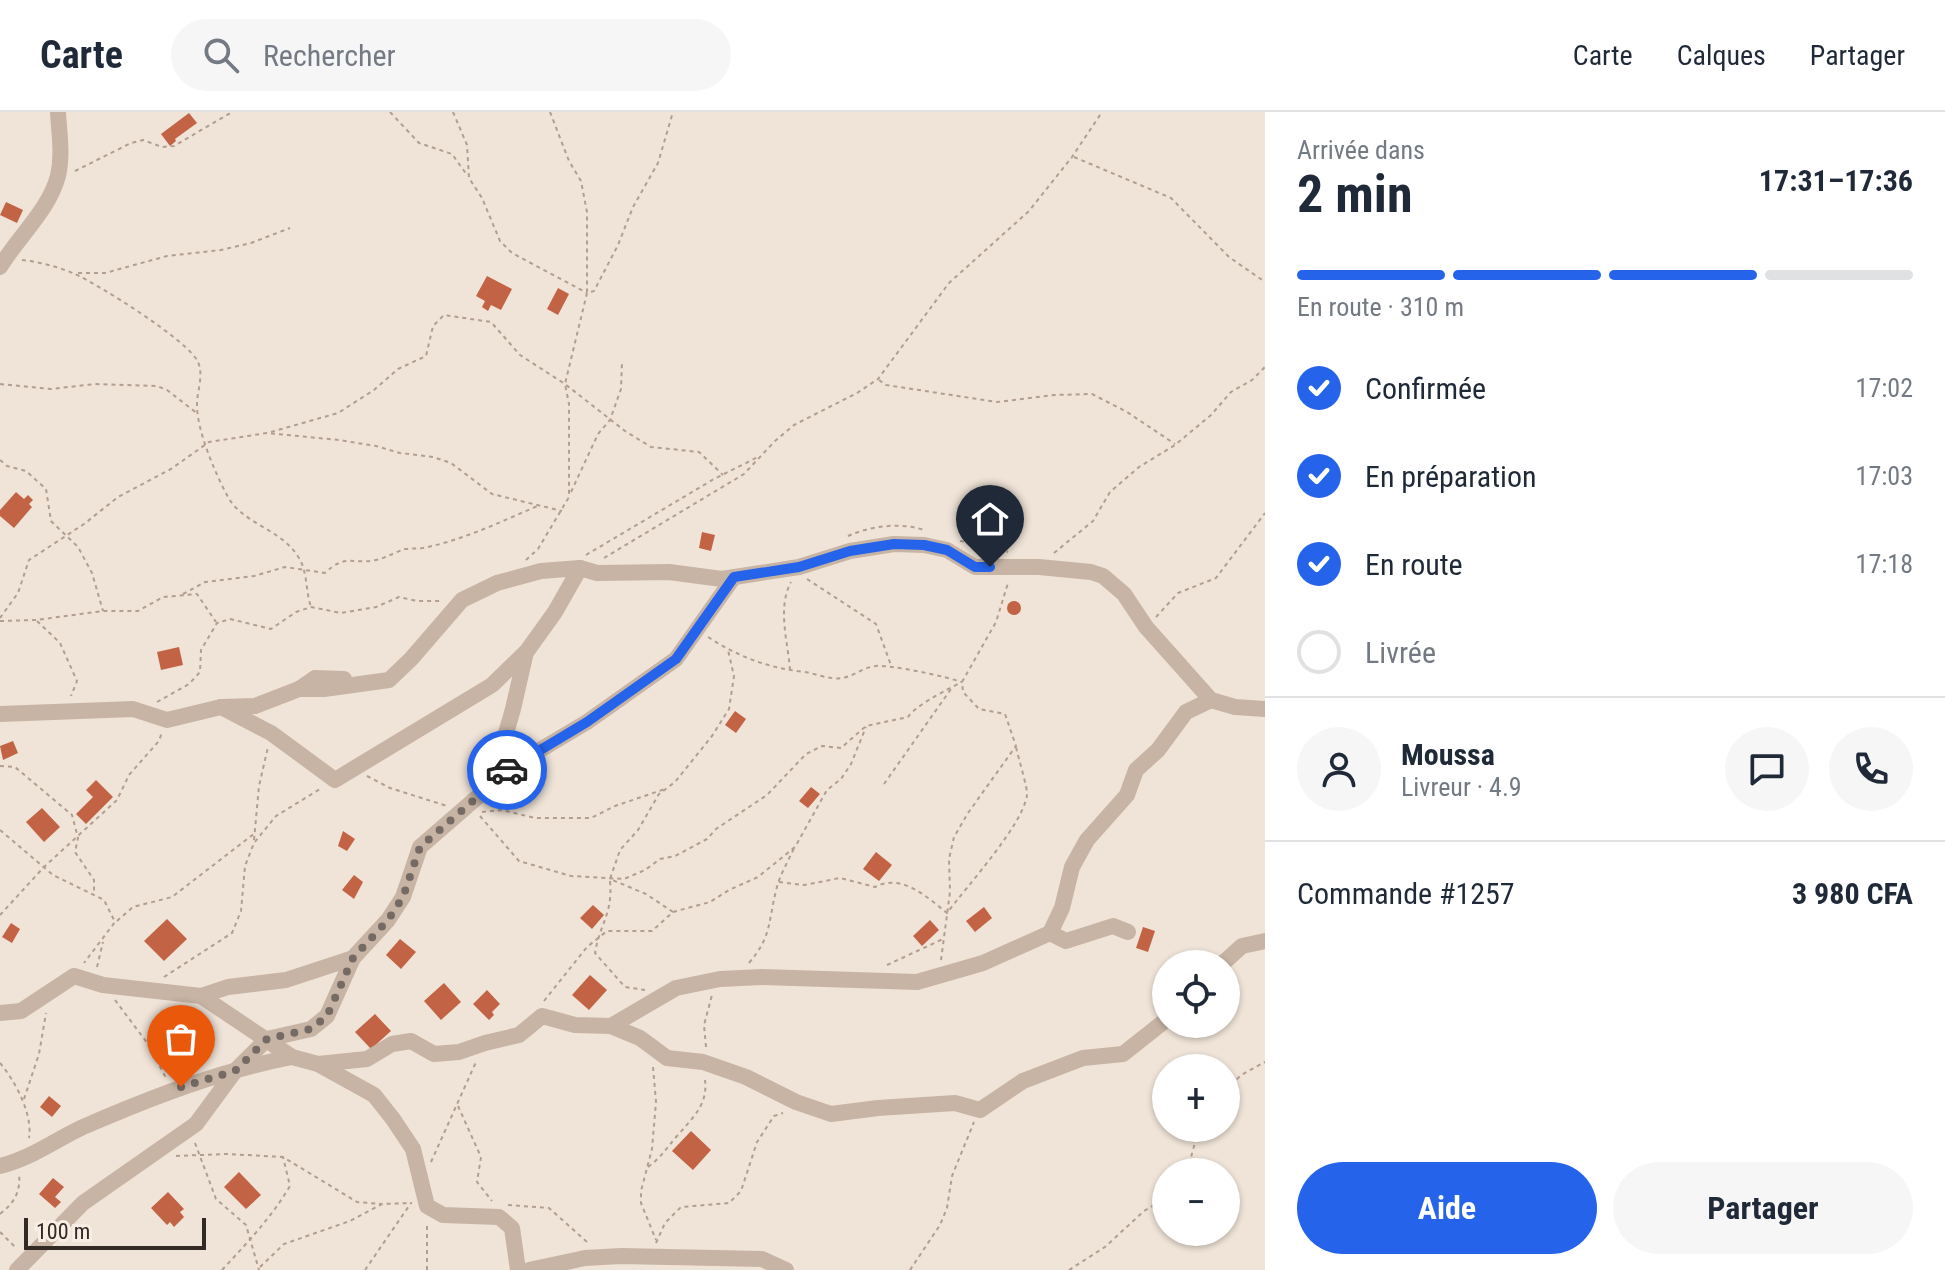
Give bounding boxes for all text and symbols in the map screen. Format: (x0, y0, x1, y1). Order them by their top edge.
search box (171, 19, 731, 91)
text: Carte (40, 33, 123, 77)
icon: search (199, 33, 243, 77)
text: Rechercher (263, 38, 396, 73)
text: Carte (1573, 39, 1633, 72)
text: Calques (1677, 39, 1766, 72)
text: Partager (1810, 39, 1905, 72)
text: Arrivée dans (1297, 135, 1425, 165)
text: 17:31–17:36 (1759, 163, 1913, 198)
text: 2 min (1297, 164, 1413, 225)
text: En route · 310 m (1297, 292, 1464, 322)
icon: check (1297, 366, 1341, 410)
text: Confirmée (1365, 371, 1486, 406)
text: 17:02 (1856, 373, 1913, 403)
icon: check (1297, 454, 1341, 498)
text: En préparation (1365, 459, 1537, 494)
text: 17:03 (1856, 461, 1913, 491)
pin (956, 485, 1024, 567)
icon: home (968, 497, 1012, 541)
icon: check (1297, 542, 1341, 586)
text: En route (1365, 547, 1463, 582)
text: 17:18 (1856, 549, 1913, 579)
text: Livrée (1365, 635, 1436, 670)
button: person (1297, 727, 1381, 811)
button: chat (1725, 727, 1809, 811)
button: phone (1829, 727, 1913, 811)
courier (467, 730, 547, 810)
text: Moussa (1401, 737, 1495, 772)
icon: car (485, 748, 529, 792)
text: Livreur · 4.9 (1401, 772, 1522, 802)
text: Commande #1257 (1297, 876, 1515, 911)
text: 3 980 CFA (1792, 876, 1913, 911)
map controls (1152, 950, 1240, 1246)
button: locate (1152, 950, 1240, 1038)
pin (147, 1005, 215, 1087)
icon: bag (159, 1017, 203, 1061)
button: + (1152, 1054, 1240, 1142)
button: − (1152, 1158, 1240, 1246)
button: Aide (1297, 1162, 1597, 1254)
button: Partager (1613, 1162, 1913, 1254)
scale bar (24, 1214, 206, 1250)
text: 100 m (36, 1219, 90, 1244)

